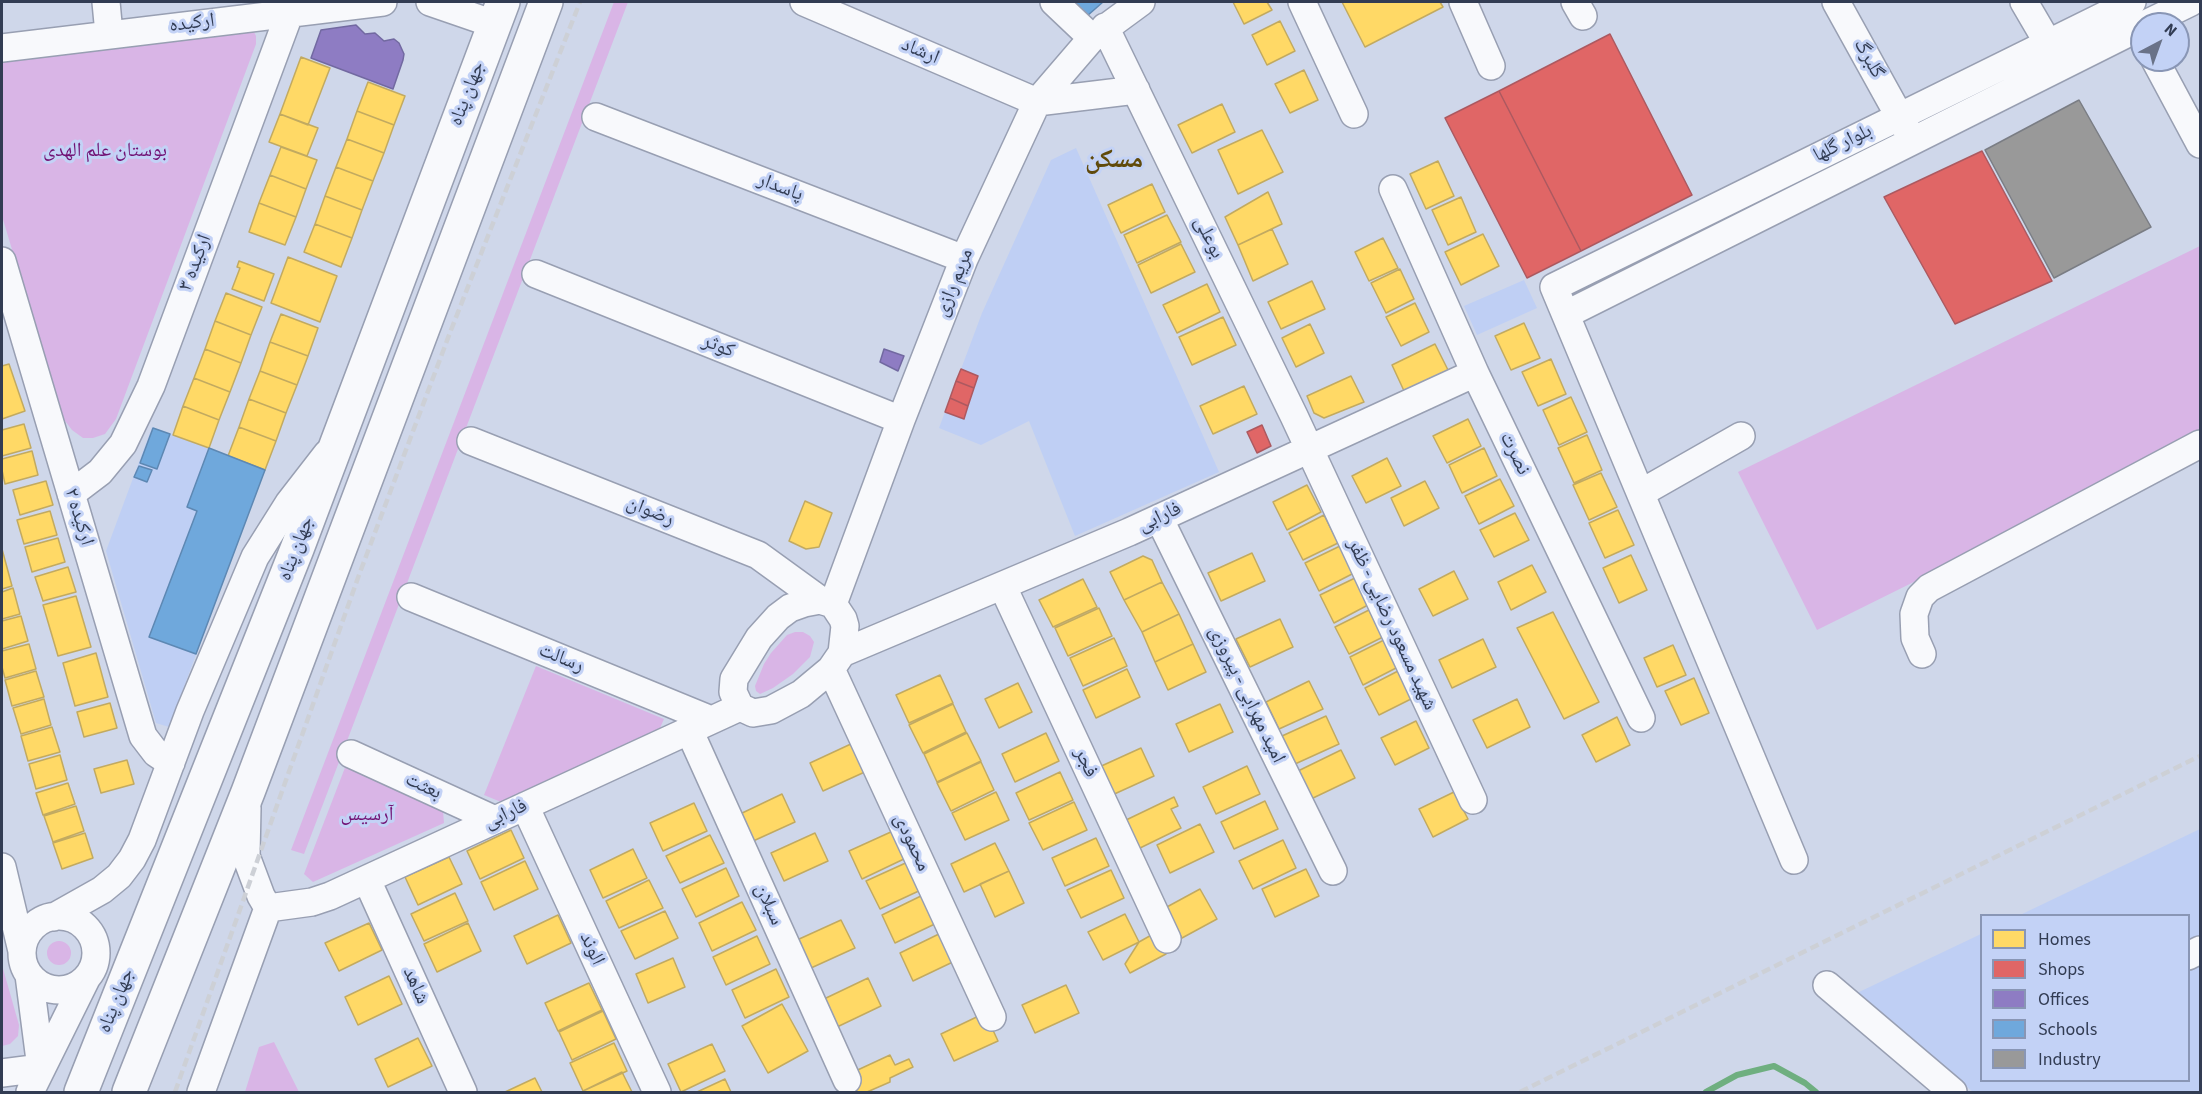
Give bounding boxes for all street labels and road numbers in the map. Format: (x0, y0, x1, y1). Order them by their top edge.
street label: ارکیده (168, 9, 216, 39)
street label: ارشاد (897, 33, 943, 71)
street label: گلبرگ (1847, 35, 1889, 83)
street label: جهان پناه (445, 58, 491, 130)
street label: بلوار گلها (1810, 120, 1876, 168)
street label: پاسدار (754, 168, 806, 208)
street label: بوعلی (1188, 213, 1228, 263)
street label: ارکیده ۳ (174, 231, 218, 295)
street label: مریم رازی (931, 246, 979, 320)
street label: کوثر (698, 330, 738, 364)
street label: نصرت (1493, 429, 1535, 479)
street label: ارکیده ۲ (58, 485, 98, 549)
street label: رضوان (623, 492, 677, 532)
street label: فارابی (1134, 498, 1186, 538)
street label: جهان پناه (274, 513, 320, 585)
street label: شهید مسعود رضایی - ظفر (1341, 536, 1441, 714)
street label: امید مهرابی - پیروزی (1203, 623, 1289, 767)
street label: رسالت (535, 639, 587, 679)
street label: فجر (1068, 744, 1102, 782)
street label: بعثت (401, 768, 445, 806)
street label: فارابی (480, 795, 532, 835)
street label: محمودی (887, 810, 935, 876)
street label: سبلان (748, 881, 788, 929)
street label: الوند (573, 929, 609, 969)
street label: شاهد (396, 964, 434, 1008)
street label: جهان پناه (93, 965, 141, 1037)

